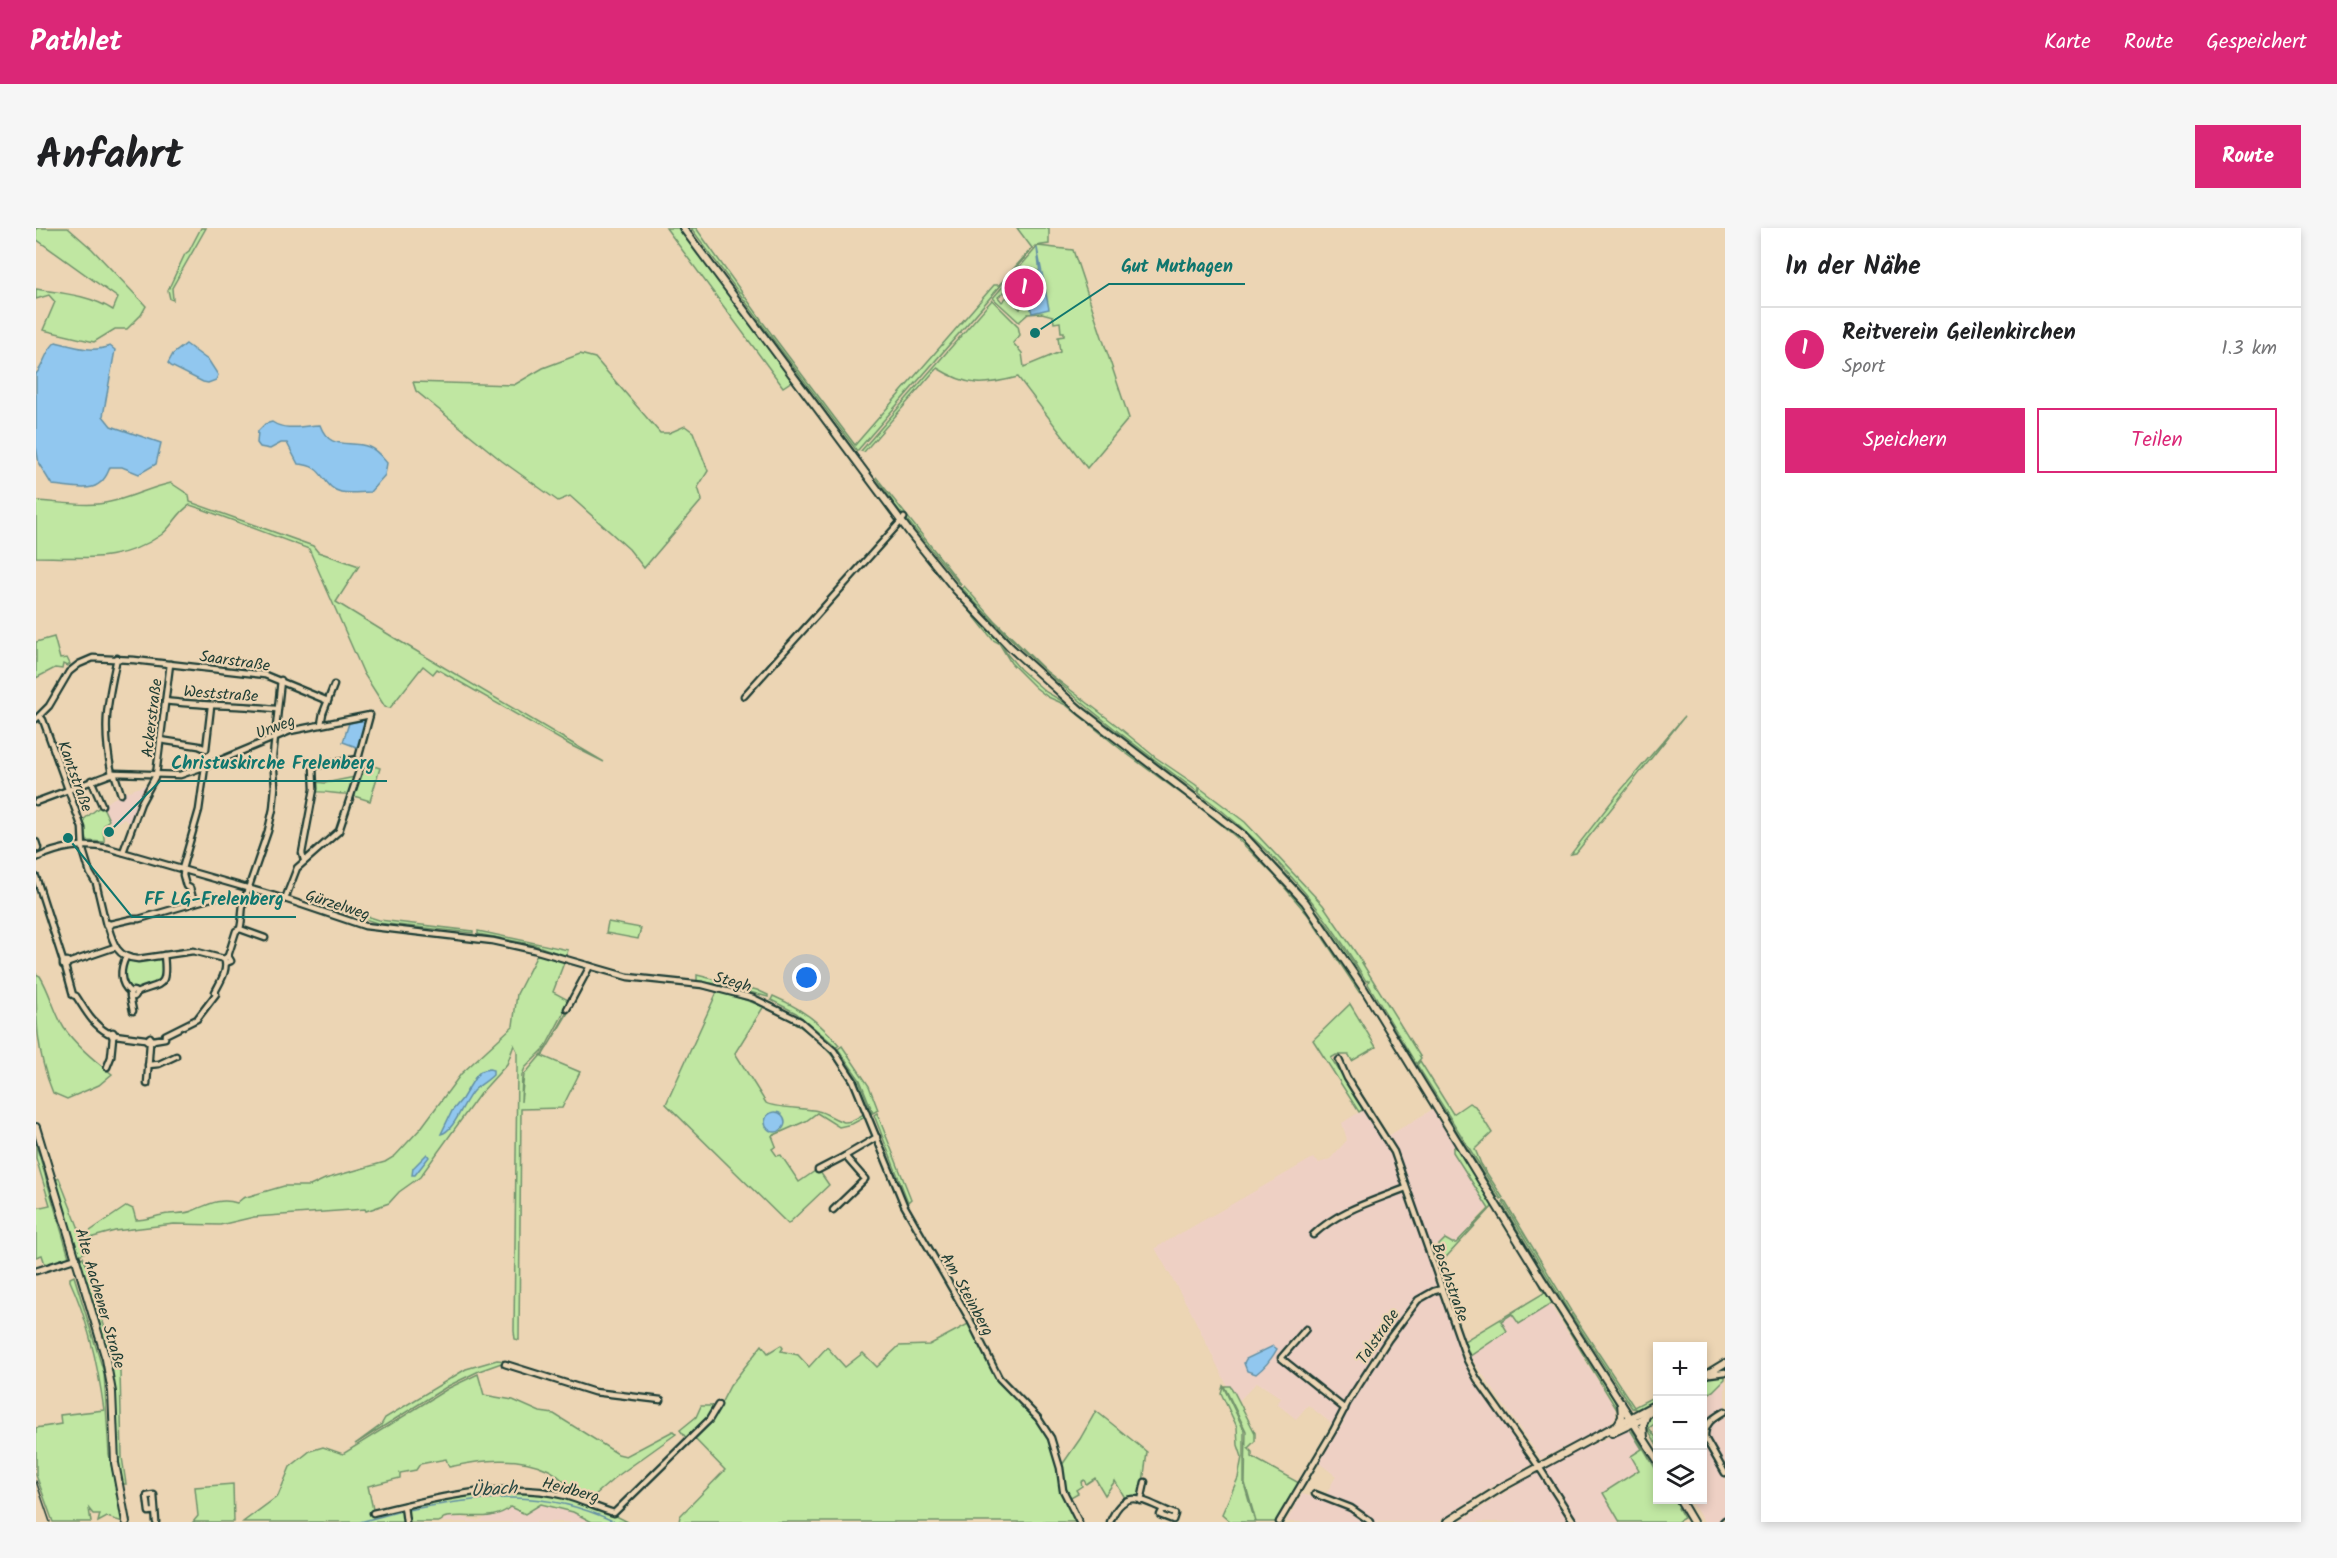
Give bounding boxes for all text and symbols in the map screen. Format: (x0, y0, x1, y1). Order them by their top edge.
text: Pathlet (30, 20, 122, 65)
text: Karte (2044, 26, 2091, 59)
text: Route (2124, 26, 2173, 59)
text: Gespeichert (2206, 26, 2307, 59)
text: Anfahrt (36, 123, 183, 190)
button: Route (2195, 125, 2301, 188)
text: In der Nähe (1785, 246, 1921, 288)
callout: Gut Muthagen (1109, 248, 1245, 284)
text: Gut Muthagen (1121, 253, 1233, 282)
pin: 1 (1004, 266, 1044, 310)
text: Reitverein Geilenkirchen (1842, 316, 2076, 351)
text: 1 (1801, 333, 1808, 365)
text: 1.3 km (2221, 333, 2277, 365)
text: Sport (1842, 351, 1886, 383)
button: Speichern (1785, 408, 2025, 473)
button: Teilen (2037, 408, 2277, 473)
street label: Saarstraße (198, 644, 272, 679)
street label: Ackerstraße (135, 677, 170, 759)
street label: Weststraße (183, 679, 259, 710)
street label: Urweg (252, 708, 299, 746)
street label: Kantstraße (50, 737, 99, 816)
callout: Christuskirche Frelenberg (160, 745, 387, 781)
text: Christuskirche Frelenberg (171, 750, 375, 779)
callout: FF LG-Frelenberg (132, 881, 296, 917)
street label: Gürzelweg (302, 883, 373, 928)
text: FF LG-Frelenberg (144, 886, 284, 915)
your location (792, 963, 821, 992)
street label: Stegh (711, 965, 754, 1000)
street label: Alte Aachener Straße (68, 1225, 132, 1372)
street label: Boschstraße (1424, 1239, 1475, 1325)
street label: Am Steinberg (934, 1249, 1000, 1341)
street label: Talstraße (1350, 1304, 1406, 1370)
map controls (1653, 1342, 1707, 1504)
button: + (1653, 1342, 1707, 1396)
button: − (1653, 1396, 1707, 1450)
button: layers (1653, 1450, 1707, 1504)
street label: Heidberg (539, 1471, 602, 1510)
water label: Übach (470, 1474, 520, 1507)

